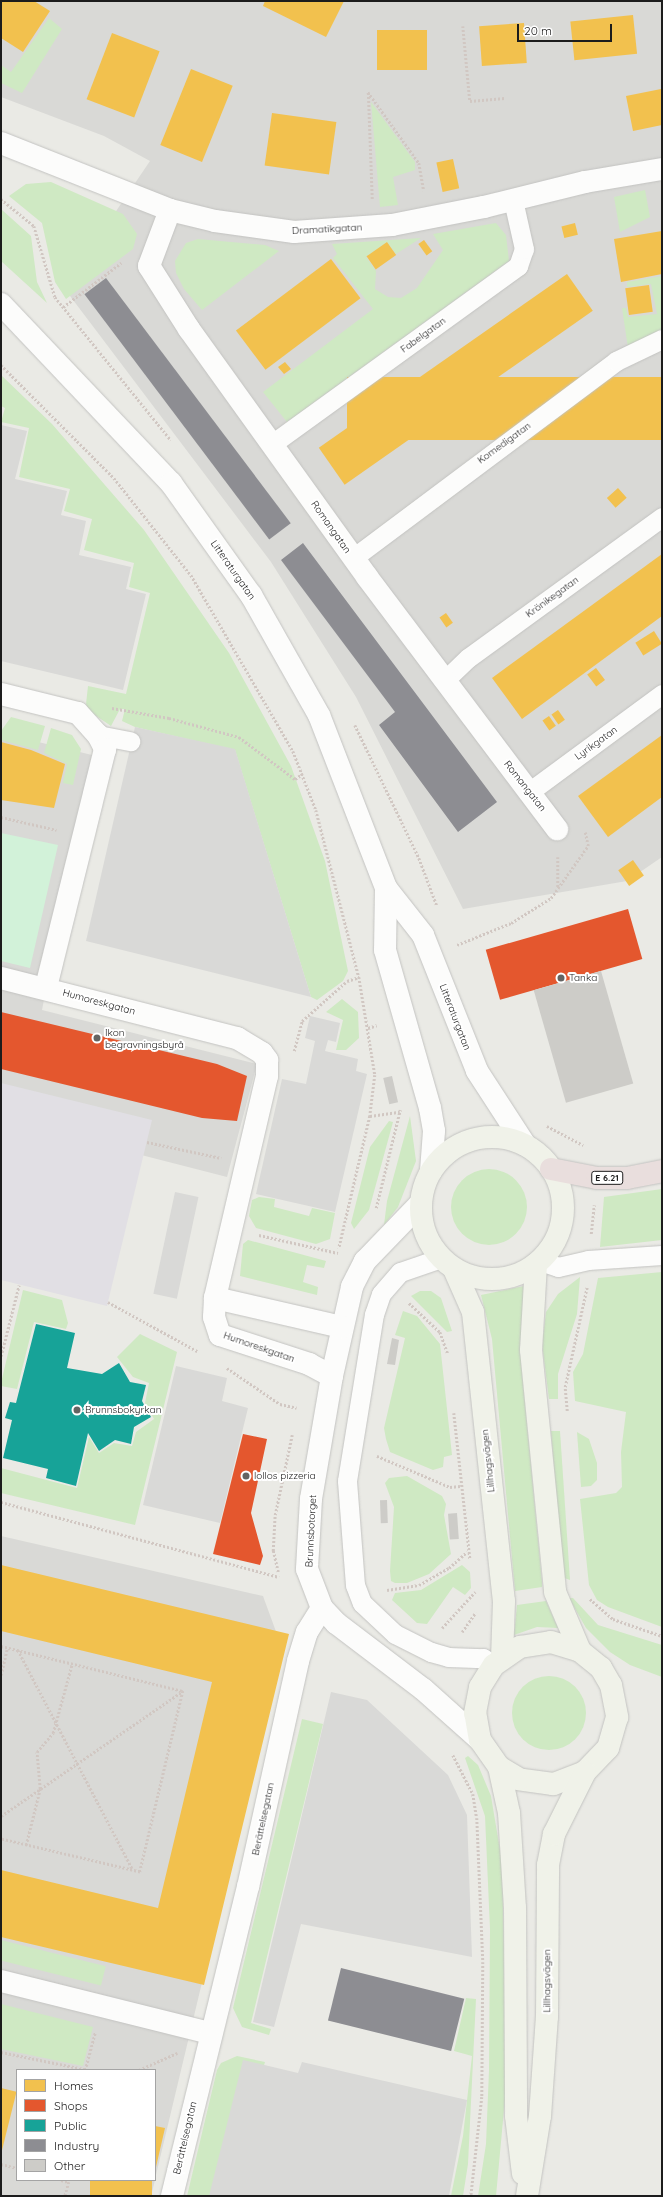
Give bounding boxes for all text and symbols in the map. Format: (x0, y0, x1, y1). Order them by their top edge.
scale bar (519, 16, 614, 42)
text: 20 m (524, 23, 552, 38)
street label: Dramatikgatan (291, 221, 363, 237)
street label: Fabelgatan (398, 315, 448, 355)
street label: Komedigatan (475, 420, 533, 466)
street label: Romangatan (309, 499, 353, 555)
street label: Litteraturgatan (208, 538, 258, 602)
street label: Krönikegatan (523, 574, 581, 620)
street label: Lyrikgatan (572, 724, 620, 762)
street label: Romangatan (501, 758, 549, 814)
place label: Tanka (569, 972, 597, 984)
marker: Tanka (556, 973, 566, 983)
street label: Litteraturgatan (437, 982, 473, 1052)
street label: Humoreskgatan (61, 987, 137, 1017)
place label: Ikon begravningsbyrå (105, 1026, 184, 1050)
marker: Ikon begravningsbyrå (92, 1033, 102, 1043)
road number: E 6.21 (591, 1171, 623, 1185)
street label: Humoreskgatan (222, 1329, 296, 1365)
place label: Brunnsbokyrkan (85, 1404, 161, 1416)
marker: Brunnsbokyrkan (72, 1405, 82, 1415)
street label: Lillhagsvägen (479, 1429, 497, 1493)
place label: lollos pizzeria (254, 1470, 316, 1482)
marker: lollos pizzeria (241, 1471, 251, 1481)
street label: Brunnsbotorget (303, 1494, 319, 1568)
street label: Berättelsegatan (249, 1781, 277, 1857)
street label: Lillhagsvägen (541, 1949, 553, 2013)
legend (16, 2069, 156, 2181)
text: Homes (54, 2078, 93, 2093)
text: Shops (54, 2098, 88, 2113)
street label: Berättelsegatan (171, 2100, 199, 2176)
text: Public (54, 2118, 87, 2133)
text: Industry (54, 2138, 99, 2153)
text: Other (54, 2158, 85, 2173)

